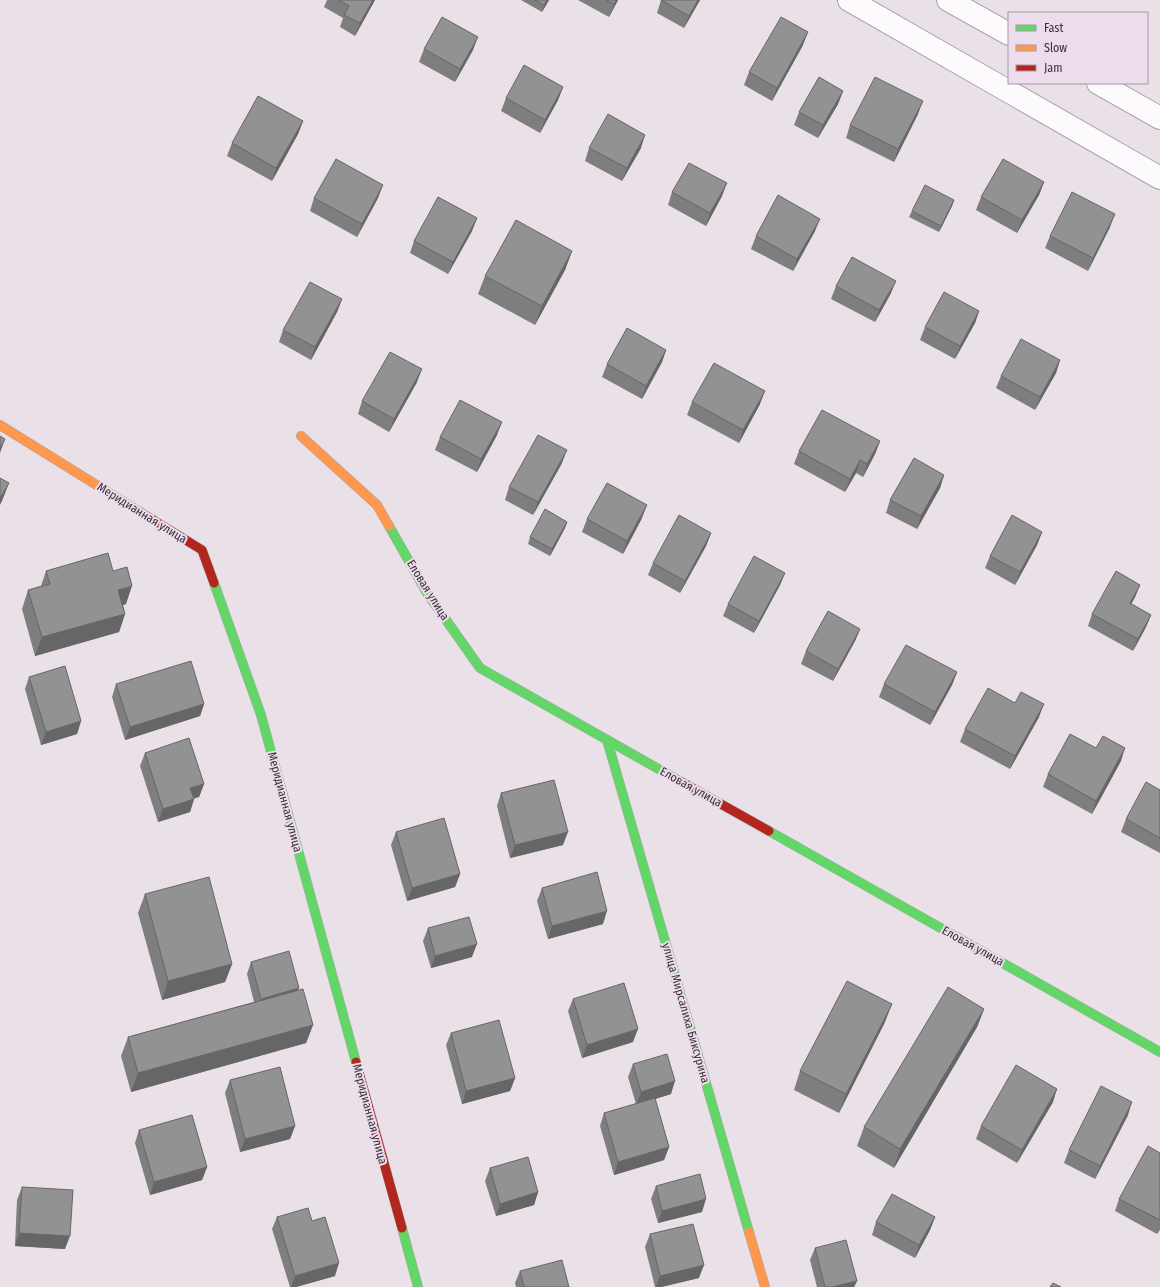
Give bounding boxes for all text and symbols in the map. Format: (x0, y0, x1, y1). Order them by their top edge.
legend (1008, 12, 1148, 84)
text: Fast (1044, 21, 1063, 35)
text: Slow (1044, 41, 1067, 55)
text: Jam (1044, 61, 1062, 75)
street label: Меридианная улица (95, 480, 190, 546)
street label: Еловая улица (404, 557, 452, 623)
street label: Меридианная улица (265, 750, 305, 854)
street label: Еловая улица (658, 764, 725, 810)
street label: Еловая улица (940, 923, 1007, 969)
street label: улица Мирсалиха Биксурина (659, 941, 713, 1085)
street label: Меридианная улица (350, 1062, 390, 1166)

